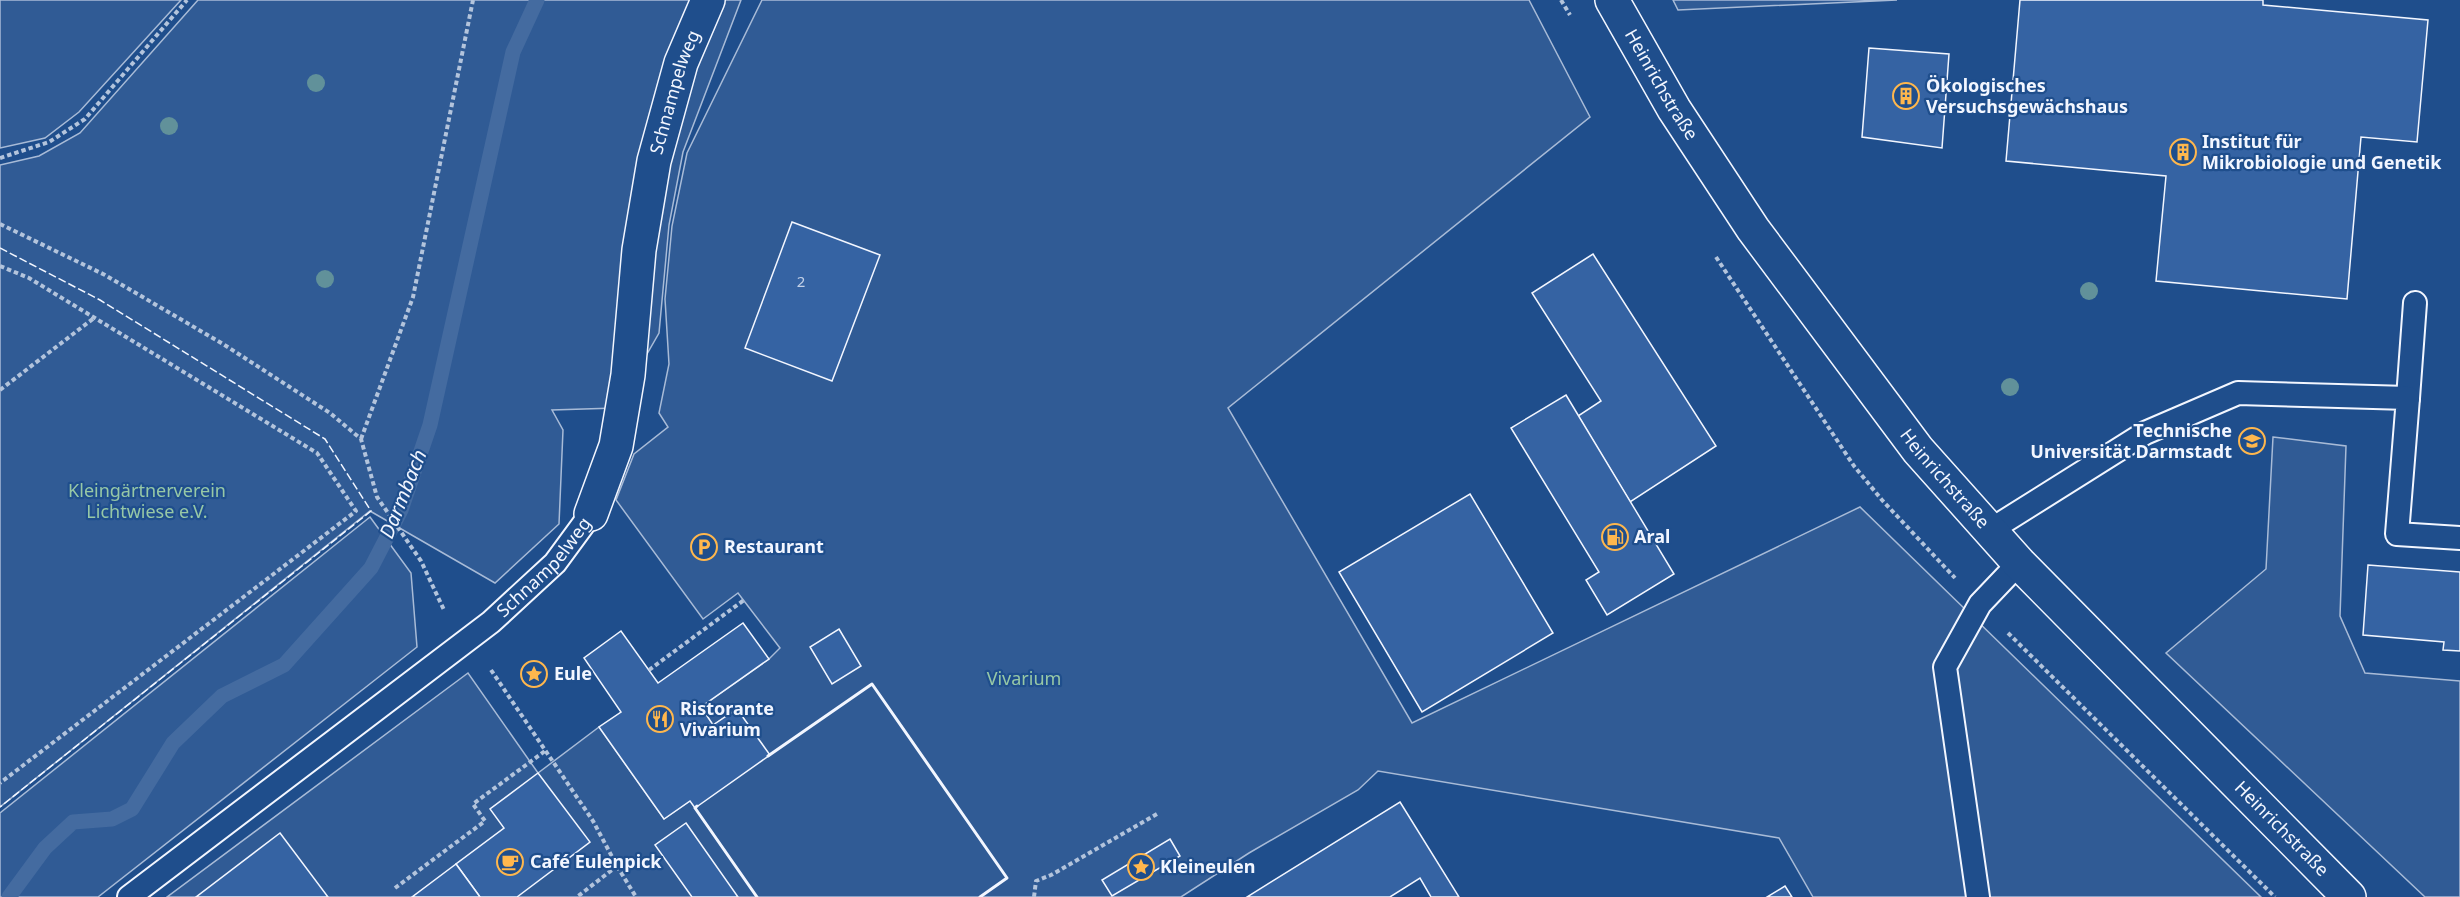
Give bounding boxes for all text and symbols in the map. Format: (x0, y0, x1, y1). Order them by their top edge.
street label: Heinrichstraße (1620, 24, 1704, 144)
street label: Schnampelweg (643, 26, 705, 157)
place label: Ökologisches Versuchsgewächshaus (1926, 73, 2128, 118)
building icon: Ökologisches Versuchsgewächshaus (1891, 81, 1921, 111)
place label: Institut für Mikrobiologie und Genetik (2202, 129, 2442, 174)
building icon: Institut für Mikrobiologie und Genetik (2168, 137, 2198, 167)
house number: 2 (797, 271, 805, 291)
place label: Technische Universität Darmstadt (2030, 418, 2232, 463)
street label: Heinrichstraße (1895, 424, 1995, 533)
school or university icon: Technische Universität Darmstadt (2237, 426, 2267, 456)
water label: Darmbach (372, 445, 433, 542)
park label: Kleingärtnerverein Lichtwiese e.V. (68, 478, 226, 523)
street label: Schnampelweg (491, 512, 596, 622)
fuel station icon: Aral (1600, 522, 1630, 552)
place label: Aral (1634, 524, 1670, 548)
parking icon: Restaurant (689, 532, 719, 562)
place label: Restaurant (724, 534, 824, 558)
place icon: Eule (519, 659, 549, 689)
place label: Eule (554, 661, 592, 685)
park label: Vivarium (987, 666, 1061, 690)
place label: Ristorante Vivarium (680, 696, 774, 741)
restaurant icon: Ristorante Vivarium (645, 704, 675, 734)
street label: Heinrichstraße (2230, 775, 2335, 881)
cafe icon: Café Eulenpick (495, 847, 525, 877)
place label: Café Eulenpick (530, 849, 662, 873)
place icon: Kleineulen (1126, 852, 1156, 882)
place label: Kleineulen (1160, 854, 1255, 878)

